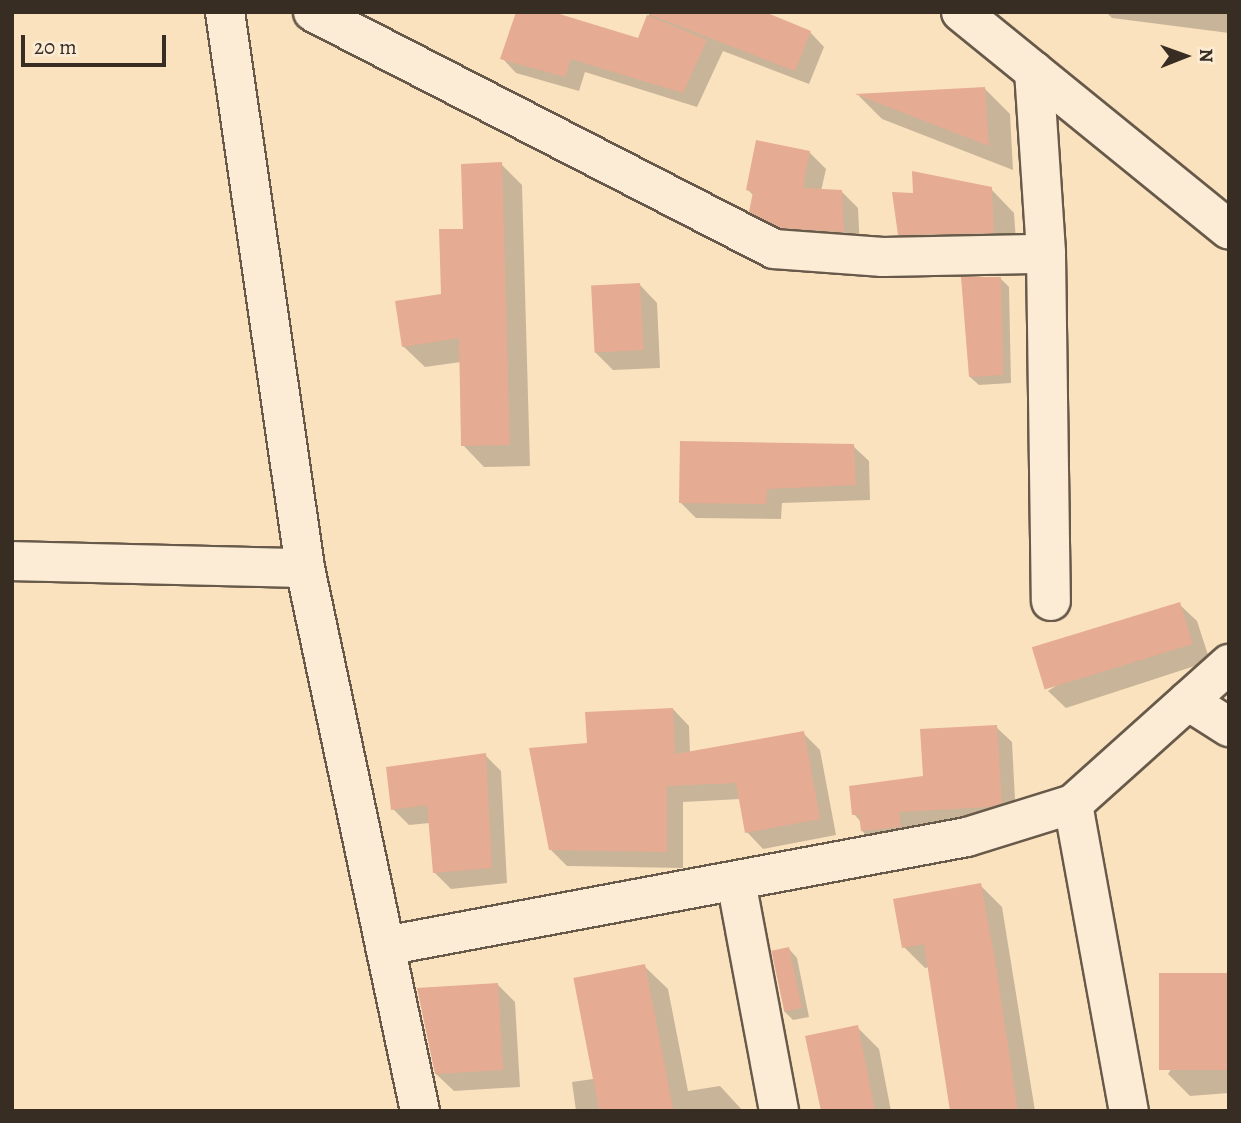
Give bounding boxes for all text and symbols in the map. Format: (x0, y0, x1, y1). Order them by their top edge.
scale bar (24, 21, 170, 65)
north arrow (1150, 21, 1220, 91)
text: 20 m (34, 33, 77, 61)
text: N (1193, 48, 1219, 63)

